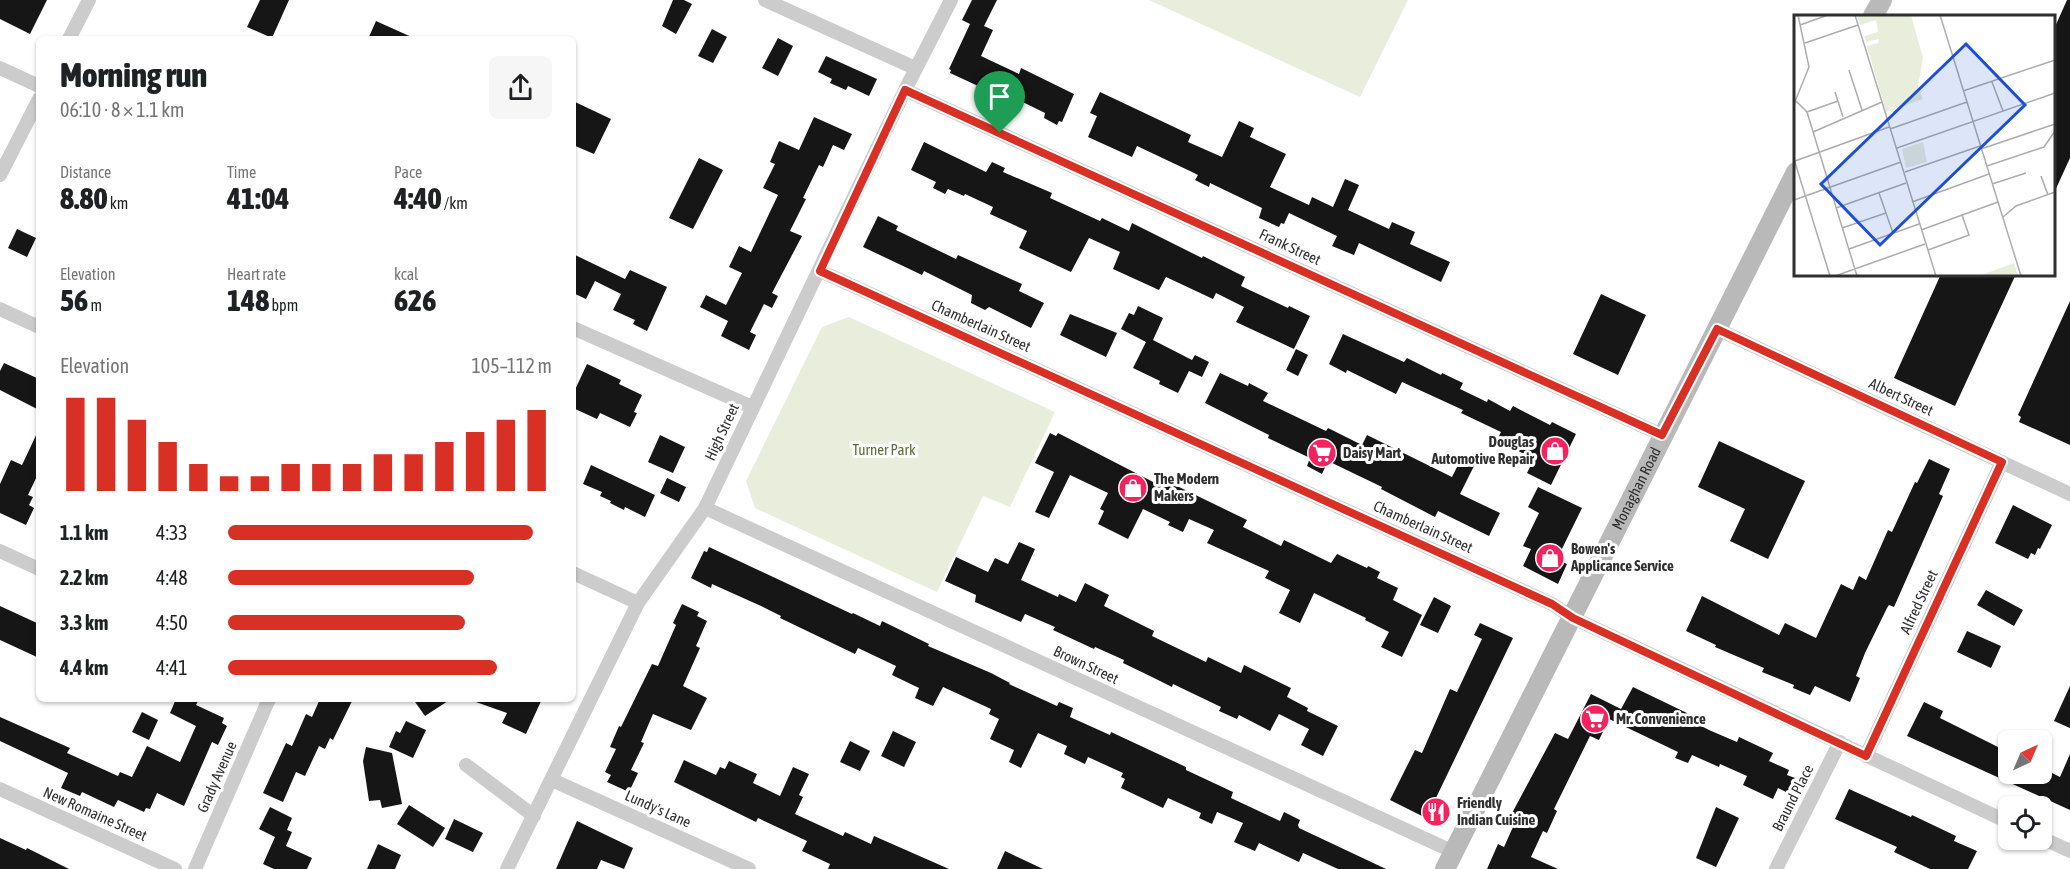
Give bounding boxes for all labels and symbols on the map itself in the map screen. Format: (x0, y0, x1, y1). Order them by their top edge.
inset map (1794, 15, 2055, 276)
pin (974, 71, 1025, 133)
street label: Frank Street (1257, 225, 1324, 268)
street label: Chamberlain Street (929, 296, 1033, 355)
street label: Albert Street (1866, 374, 1936, 419)
street label: High Street (701, 401, 742, 463)
place label: Douglas Automotive Repair (1430, 433, 1535, 467)
shop icon: Douglas Automotive Repair (1539, 435, 1571, 467)
supermarket icon: Daisy Mart (1306, 437, 1338, 469)
park label: Turner Park (852, 441, 916, 458)
place label: Daisy Mart (1343, 444, 1402, 461)
street label: Monaghan Road (1608, 444, 1664, 532)
place label: The Modern Makers (1154, 470, 1219, 504)
shop icon: The Modern Makers (1117, 472, 1149, 504)
street label: Chamberlain Street (1371, 497, 1475, 556)
place label: Bowen's Applicance Service (1570, 540, 1674, 574)
shop icon: Bowen's Applicance Service (1534, 542, 1566, 574)
street label: Alfred Street (1896, 567, 1941, 637)
street label: Brown Street (1051, 642, 1121, 687)
supermarket icon: Mr. Convenience (1579, 703, 1611, 735)
place label: Mr. Convenience (1616, 710, 1706, 727)
north arrow (1998, 730, 2052, 784)
street label: Grady Avenue (193, 738, 240, 815)
street label: Braund Place (1769, 761, 1817, 834)
street label: New Romaine Street (41, 783, 150, 844)
street label: Lundy's Lane (623, 786, 694, 831)
place label: Friendly Indian Cuisine (1457, 794, 1535, 828)
restaurant icon: Friendly Indian Cuisine (1420, 796, 1452, 828)

